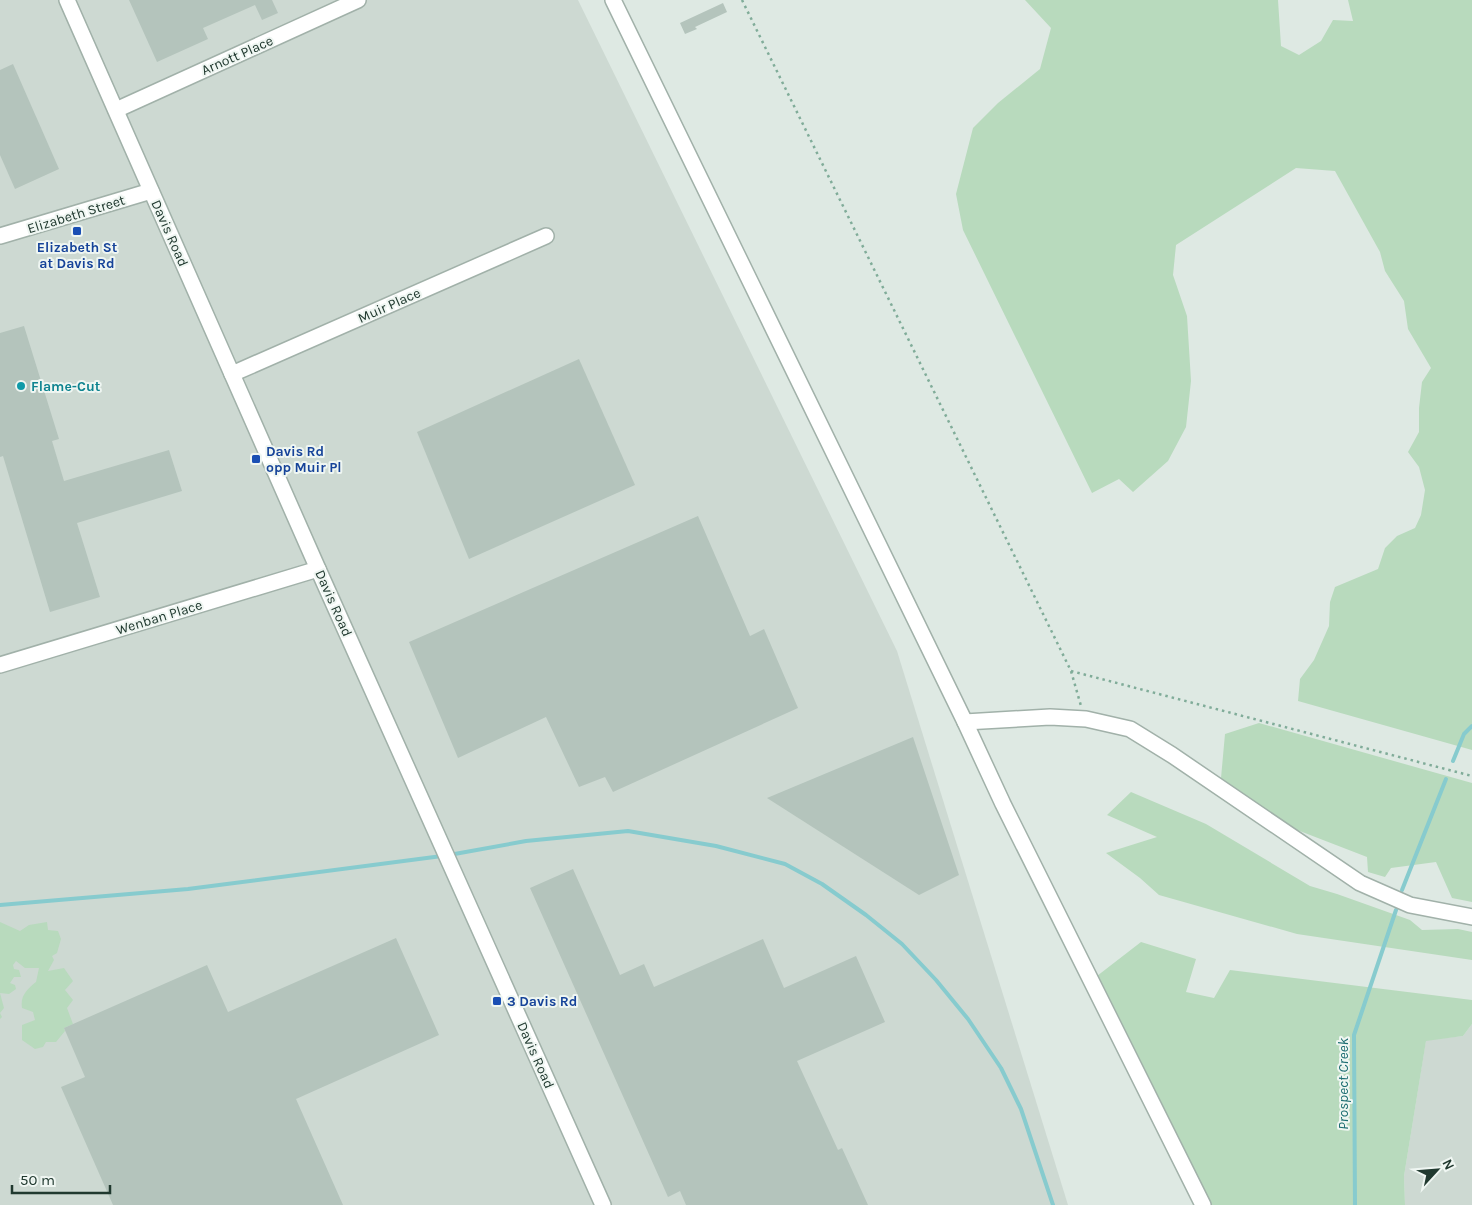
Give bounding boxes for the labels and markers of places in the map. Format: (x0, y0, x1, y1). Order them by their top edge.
marker: Elizabeth St at Davis Rd (71, 225, 83, 237)
place label: Elizabeth St at Davis Rd (37, 239, 118, 272)
place label: Flame-Cut (31, 378, 101, 395)
marker: Flame-Cut (15, 380, 27, 392)
place label: Davis Rd opp Muir Pl (266, 443, 342, 476)
marker: Davis Rd opp Muir Pl (250, 453, 262, 465)
place label: 3 Davis Rd (507, 993, 577, 1010)
marker: 3 Davis Rd (491, 995, 503, 1007)

